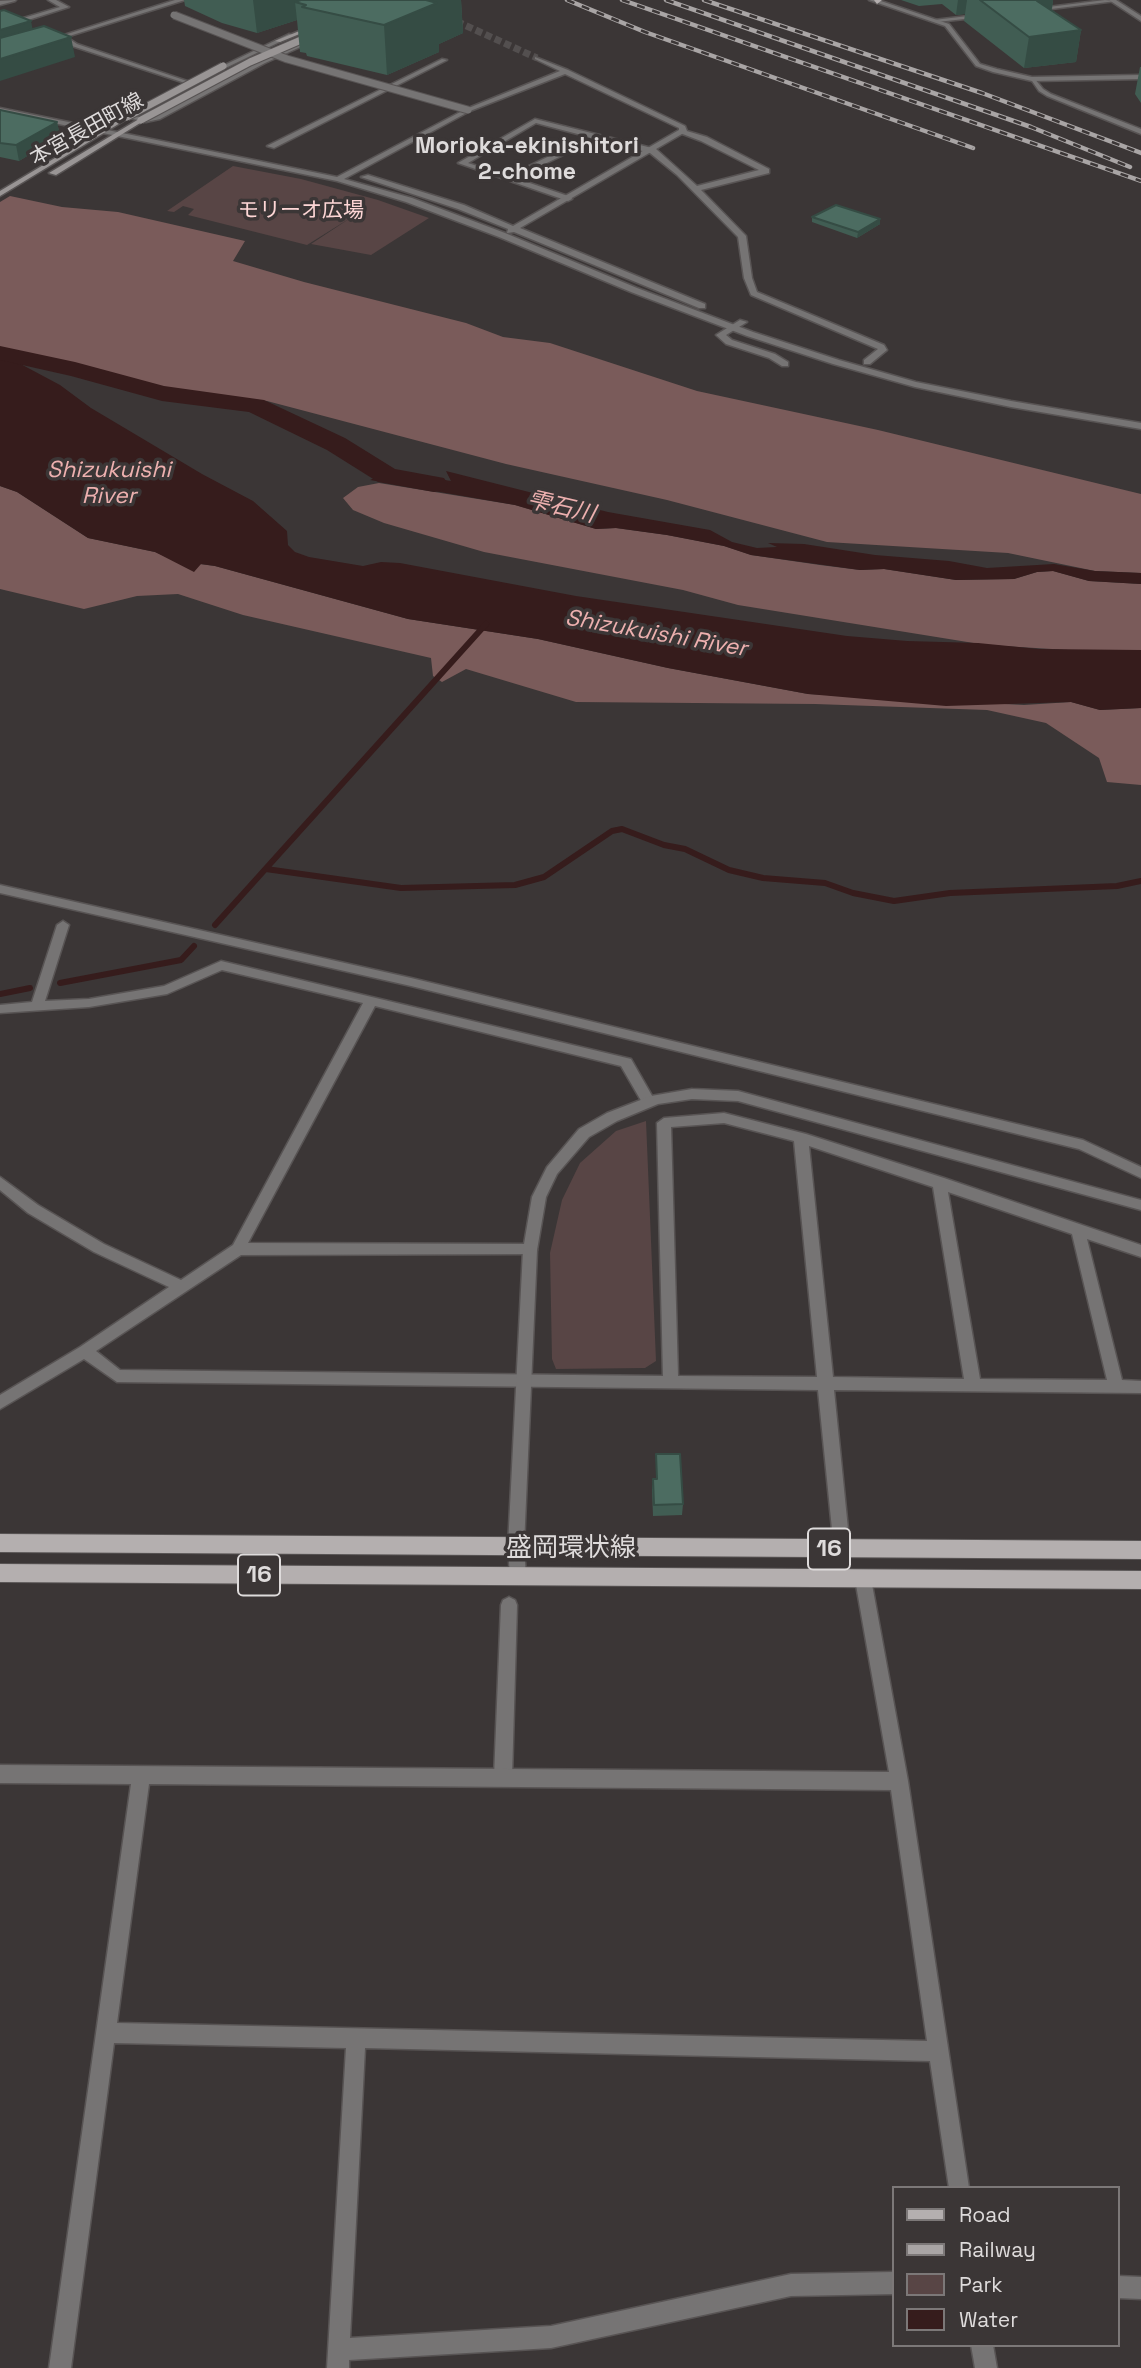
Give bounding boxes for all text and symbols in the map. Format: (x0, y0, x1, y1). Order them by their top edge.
street label: 本宮長田町線 (26, 88, 148, 172)
district label: Morioka-ekinishitori 2-chome (415, 133, 639, 187)
park label: モリーオ広場 (238, 198, 364, 224)
water label: Shizukuishi River (47, 457, 171, 511)
water label: 雫石川 (524, 487, 598, 529)
water label: Shizukuishi River (563, 604, 749, 664)
road number: 16 (808, 1528, 850, 1569)
street label: 盛岡環状線 (506, 1533, 636, 1565)
road number: 16 (238, 1554, 280, 1596)
legend (892, 2186, 1120, 2347)
text: Road (959, 2201, 1011, 2228)
text: Railway (959, 2236, 1036, 2263)
text: Park (959, 2271, 1003, 2298)
text: Water (959, 2306, 1018, 2333)

